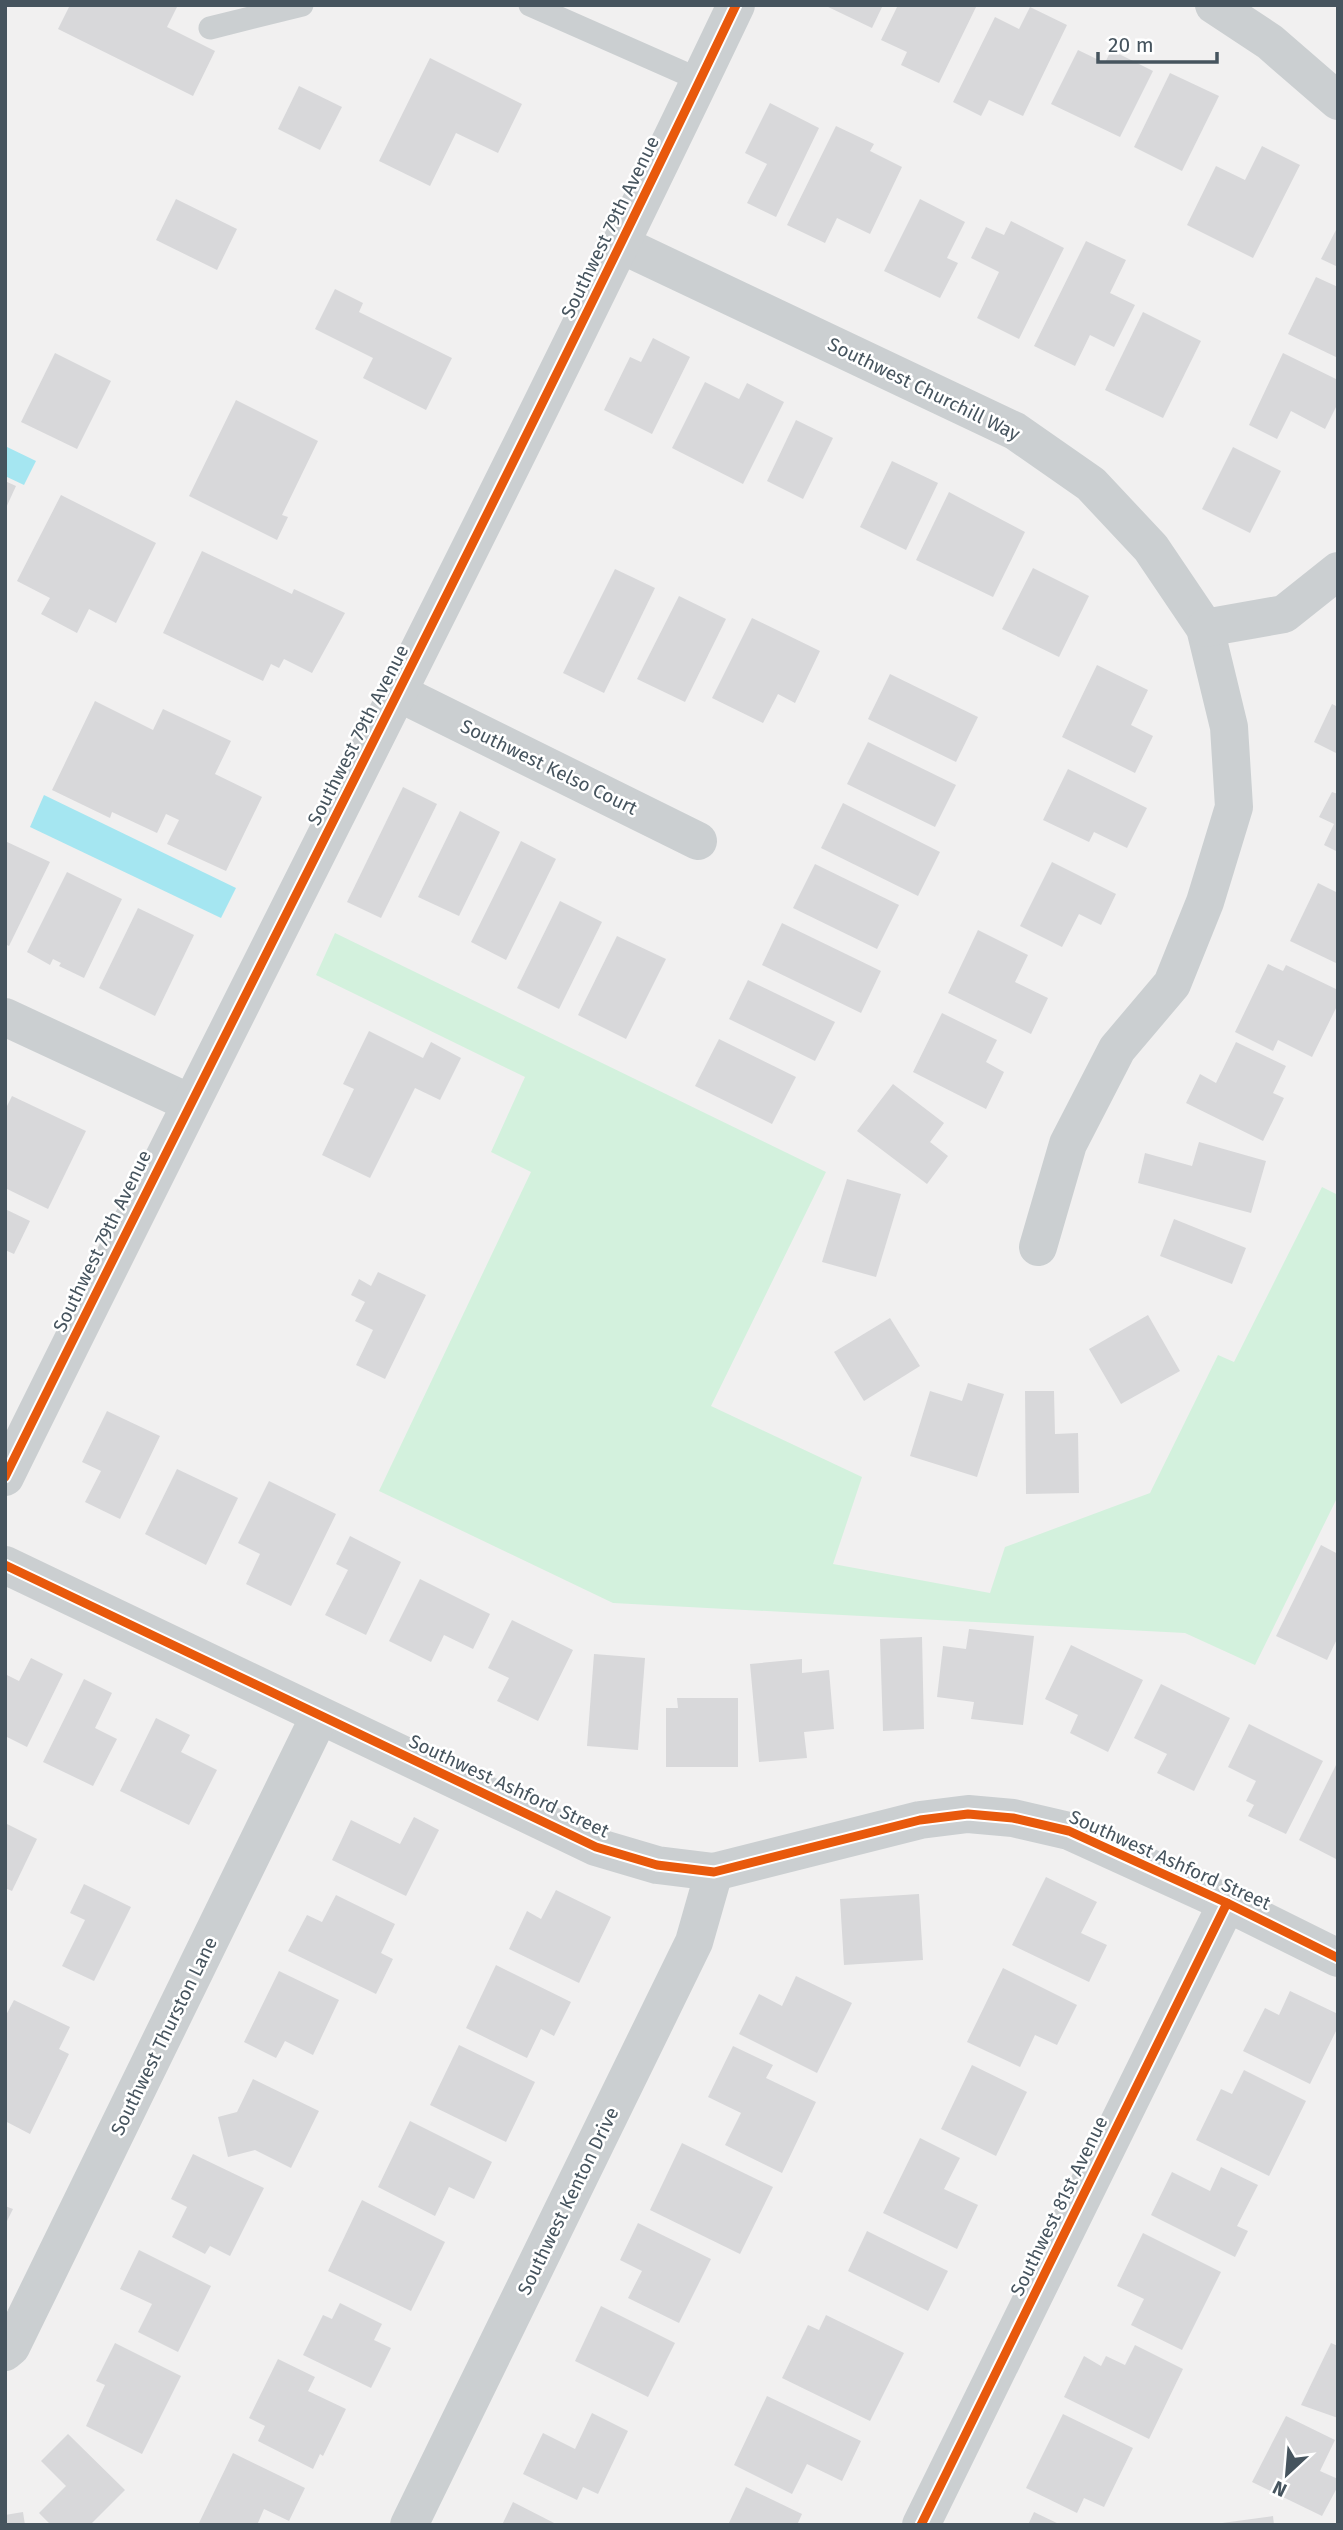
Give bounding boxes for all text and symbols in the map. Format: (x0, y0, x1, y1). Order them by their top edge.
scale bar (1098, 21, 1217, 65)
text: 20 m (1108, 32, 1154, 58)
street label: Southwest 79th Avenue (556, 132, 664, 322)
street label: Southwest Churchill Way (824, 332, 1024, 446)
street label: Southwest 79th Avenue (302, 641, 414, 829)
street label: Southwest Kelso Court (457, 714, 641, 820)
street label: Southwest 79th Avenue (48, 1146, 156, 1336)
street label: Southwest Ashford Street (405, 1729, 613, 1843)
street label: Southwest Ashford Street (1066, 1805, 1274, 1915)
street label: Southwest Thurston Lane (106, 1933, 222, 2139)
street label: Southwest Kenton Drive (512, 2103, 624, 2299)
street label: Southwest 81st Avenue (1005, 2112, 1113, 2300)
north arrow (1252, 2439, 1322, 2509)
text: N (1269, 2476, 1290, 2502)

